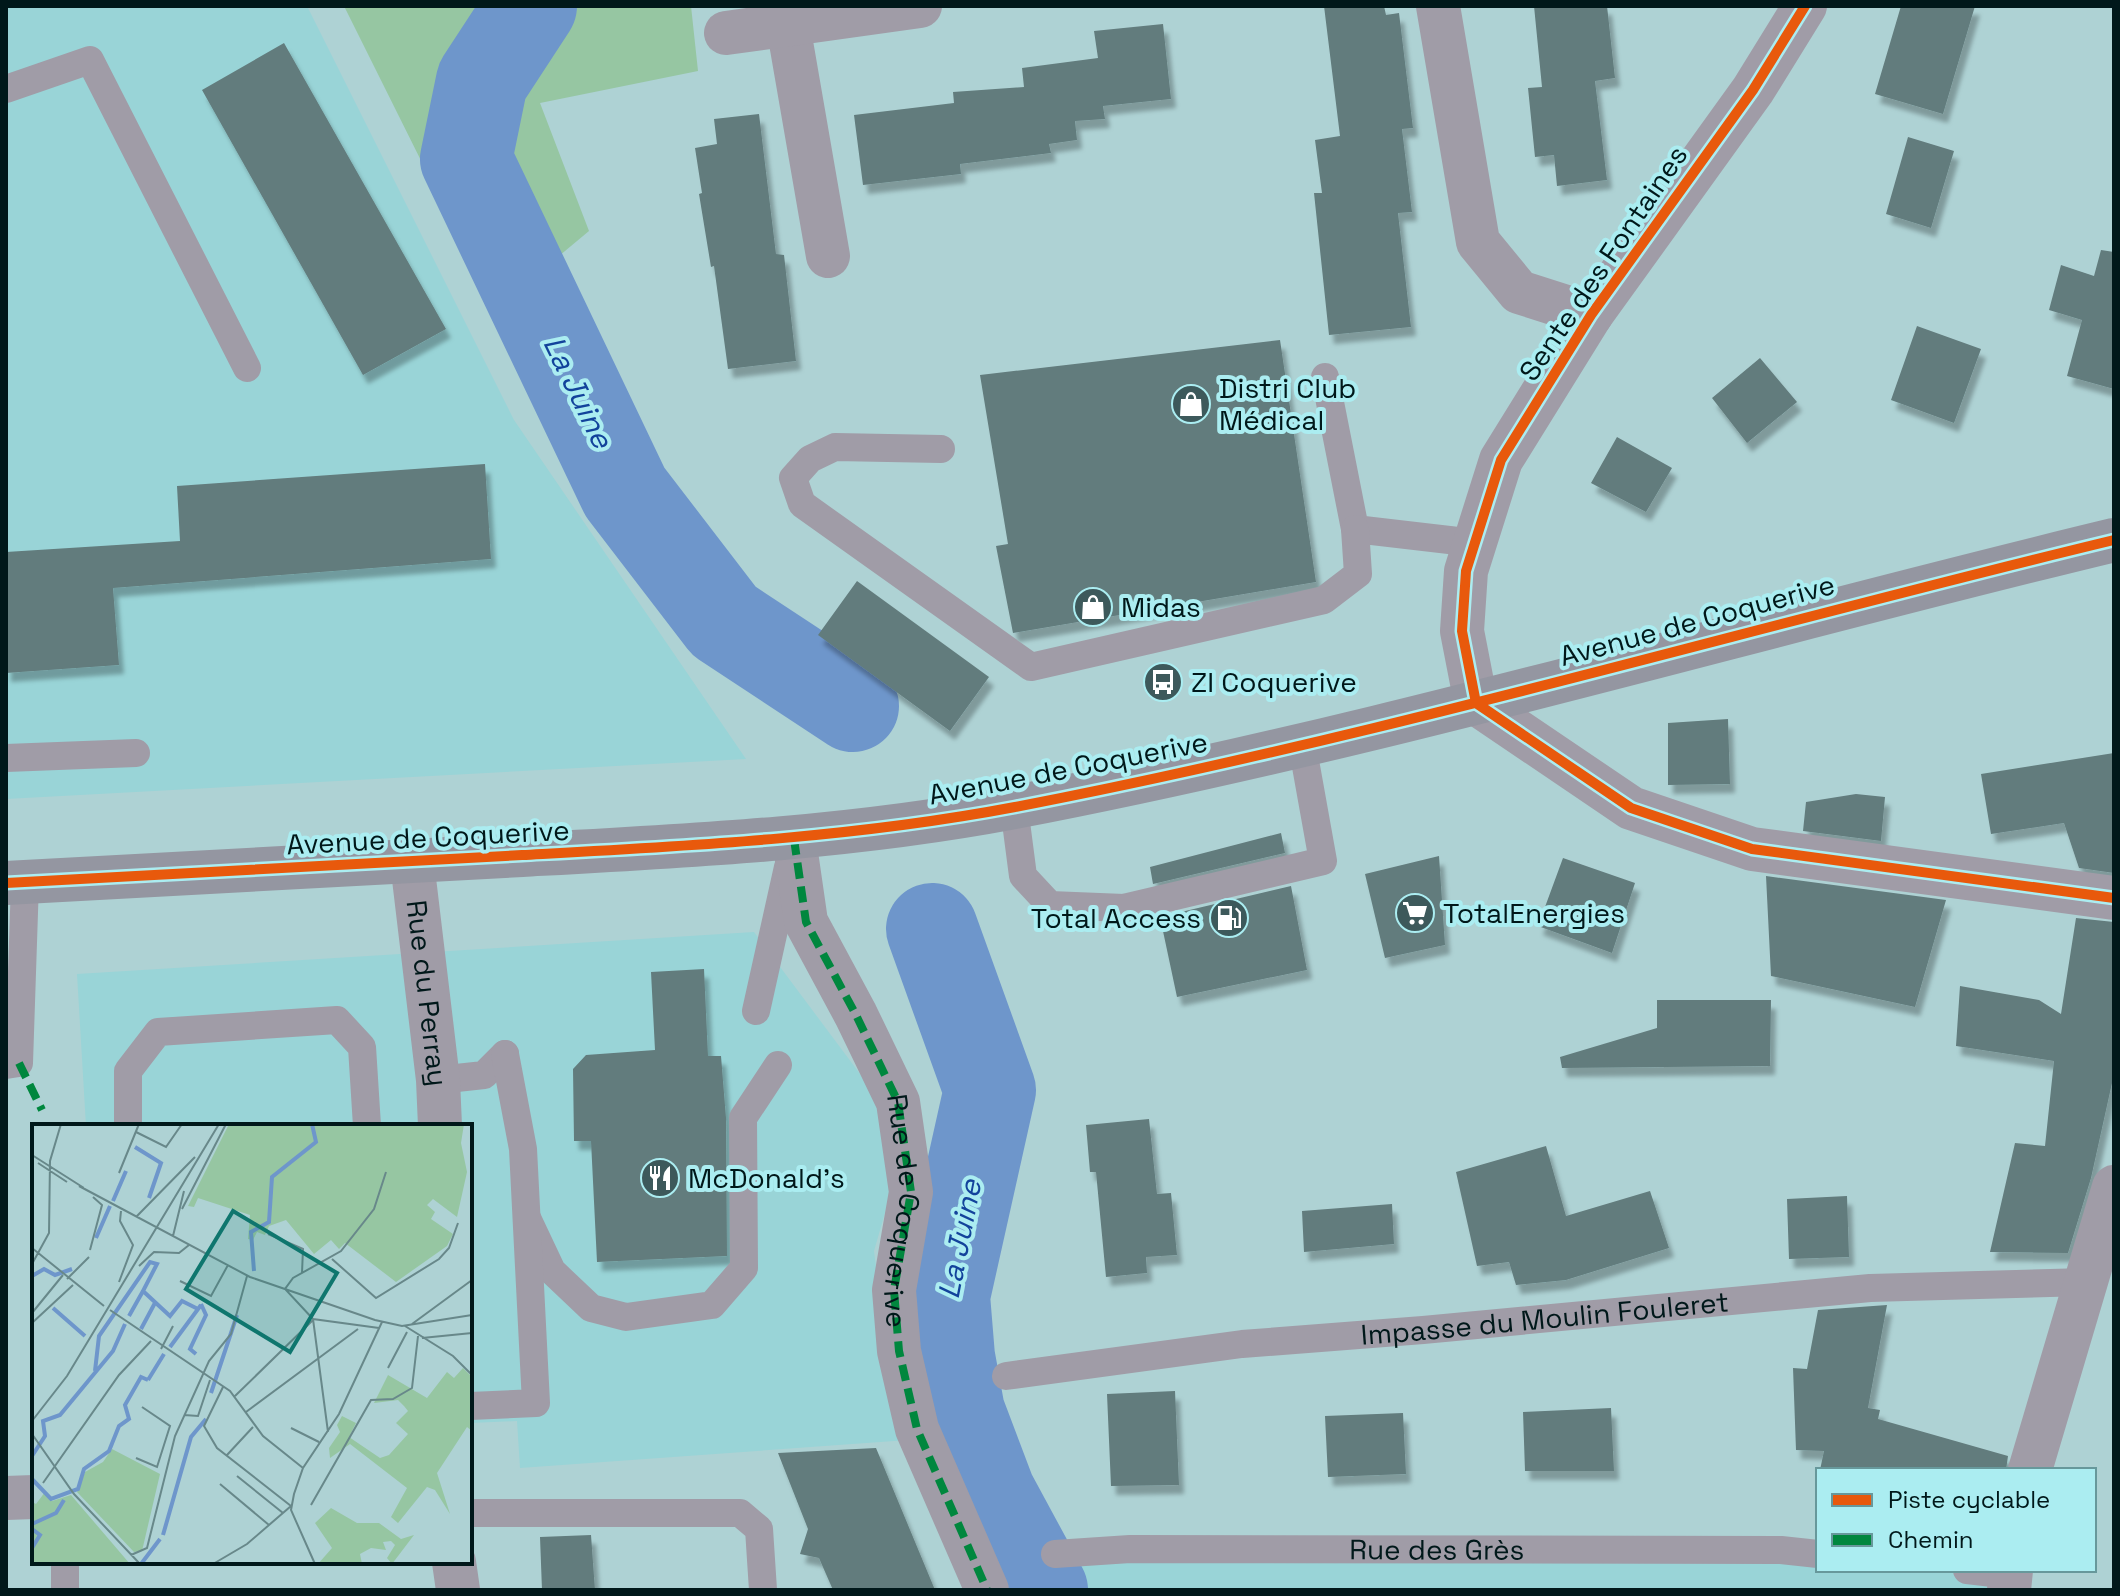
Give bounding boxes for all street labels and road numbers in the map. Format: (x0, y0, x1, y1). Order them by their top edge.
street label: Sente des Fontaines (1511, 138, 1695, 388)
street label: Avenue de Coquerive (1555, 566, 1839, 674)
street label: Avenue de Coquerive (925, 723, 1211, 813)
street label: Avenue de Coquerive (286, 812, 570, 862)
street label: Rue du Perray (399, 898, 457, 1088)
street label: Rue de Coquerive (876, 1091, 929, 1329)
street label: Impasse du Moulin Fouleret (1359, 1283, 1730, 1353)
street label: Rue des Grès (1349, 1531, 1524, 1568)

